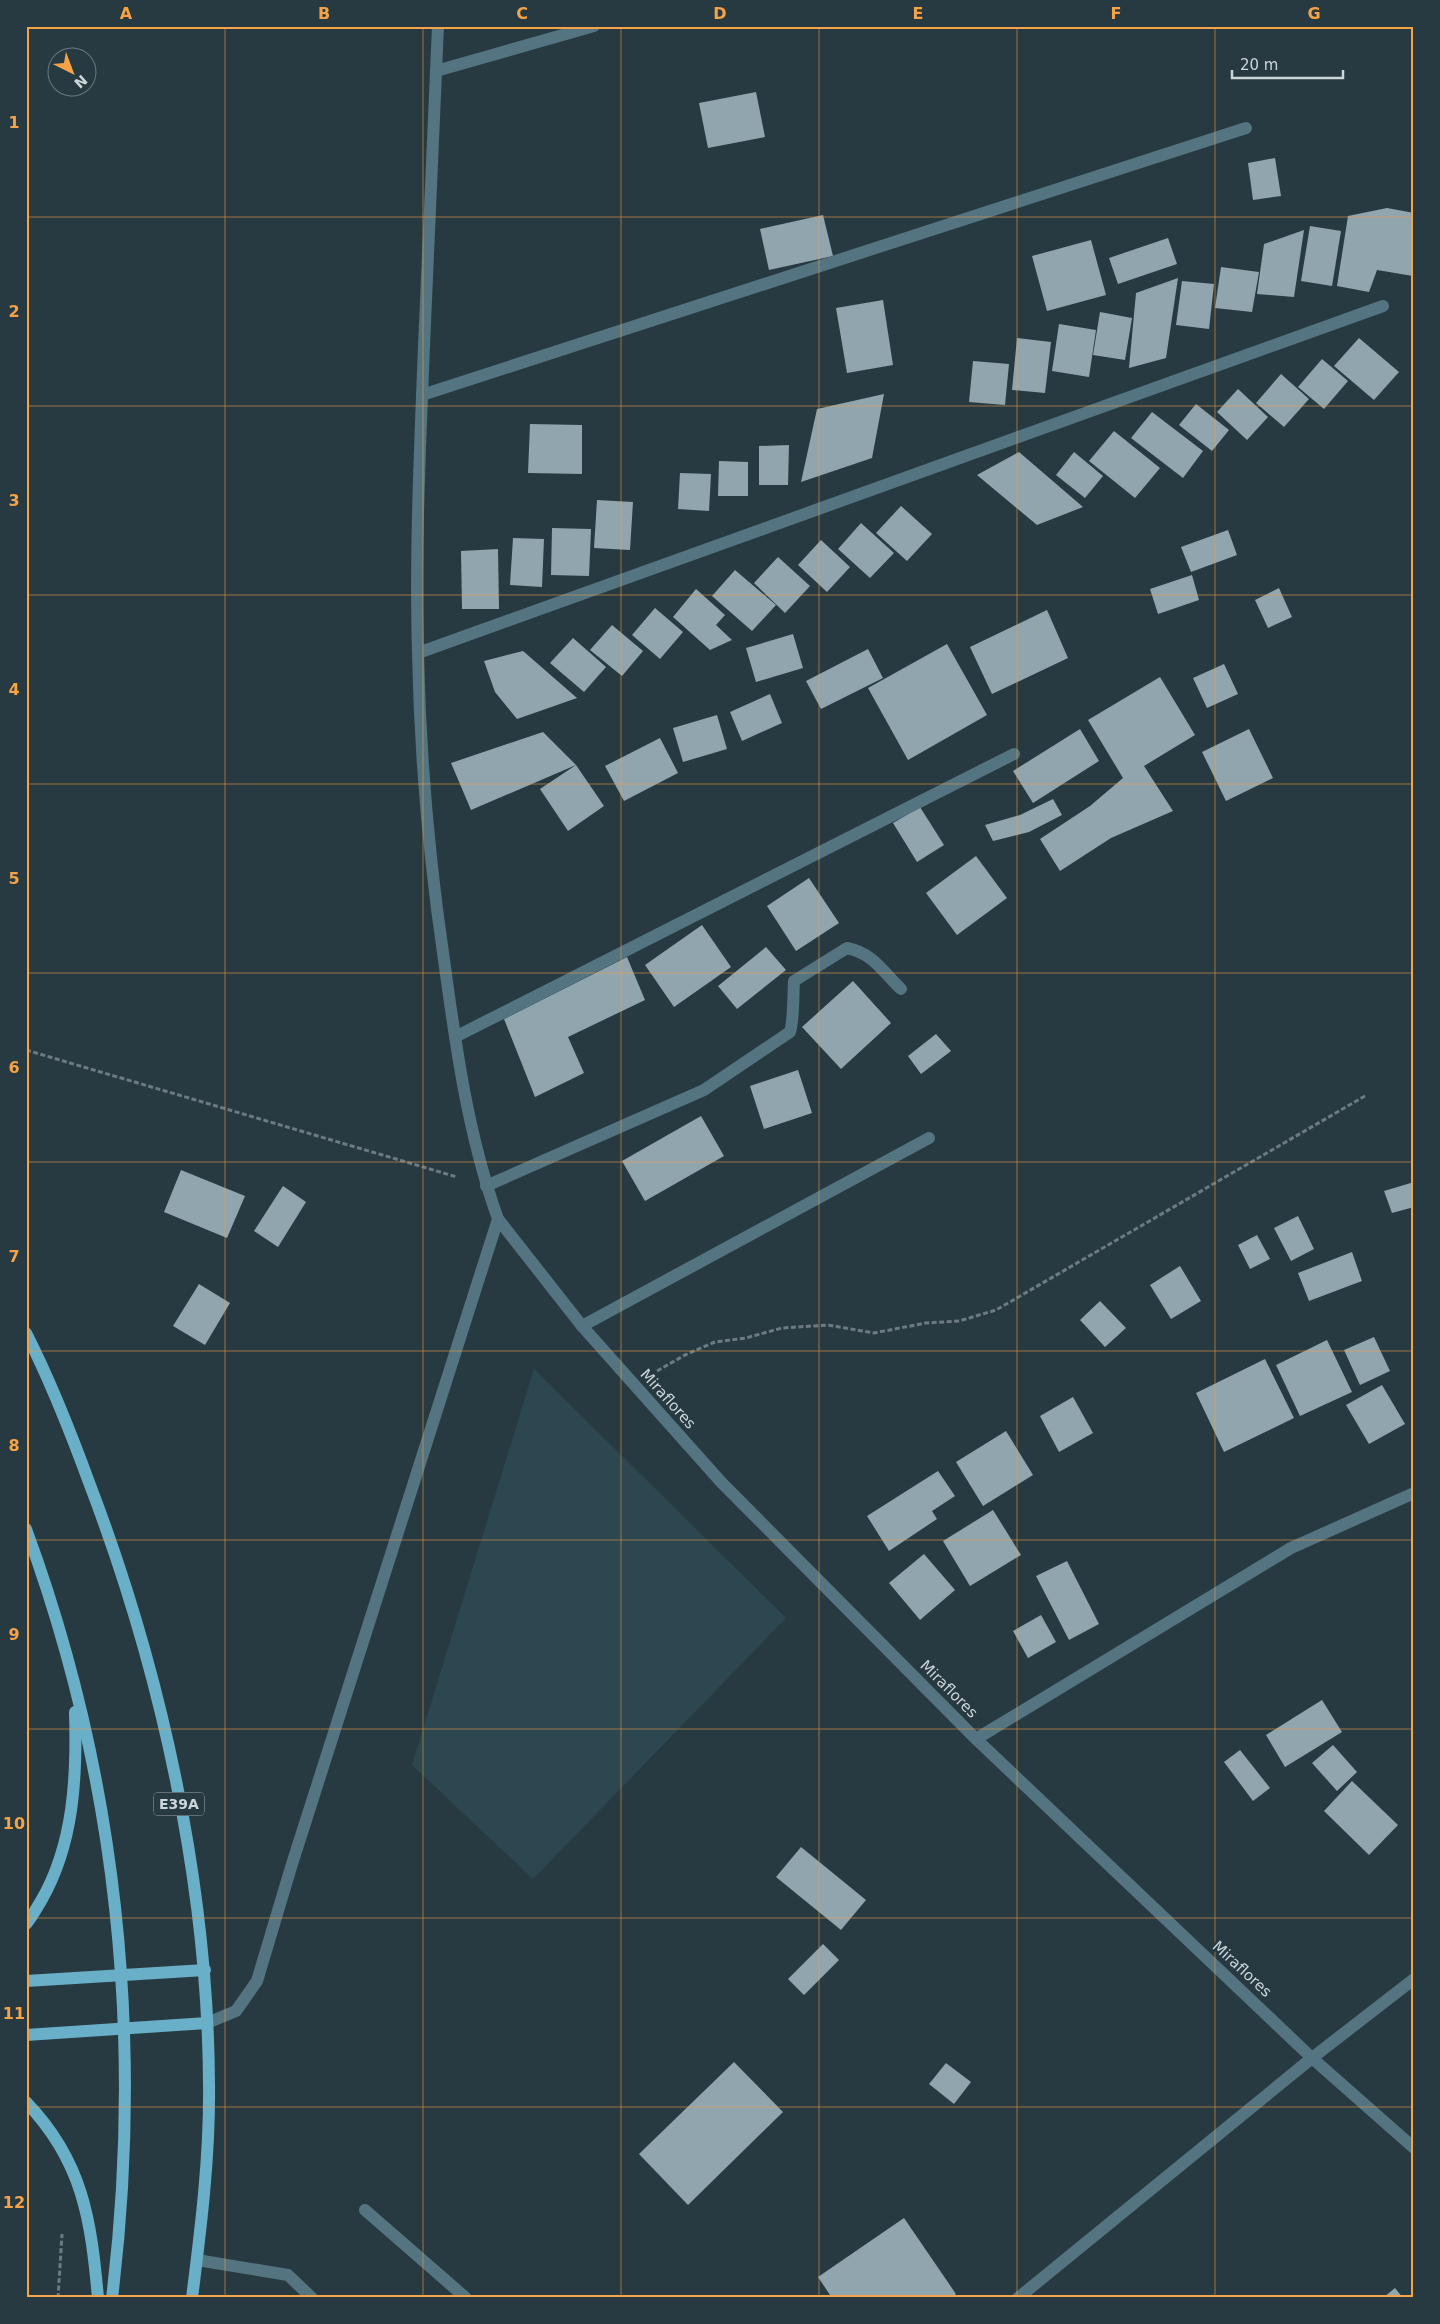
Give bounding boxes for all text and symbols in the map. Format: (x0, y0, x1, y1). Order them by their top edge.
text: A (120, 4, 133, 23)
text: B (318, 4, 330, 23)
text: C (516, 4, 528, 23)
text: D (713, 4, 727, 23)
text: E (913, 4, 923, 23)
text: F (1111, 4, 1121, 23)
text: G (1307, 4, 1321, 23)
north arrow (48, 48, 98, 98)
scale bar (1232, 48, 1344, 80)
text: 20 m (1240, 56, 1278, 74)
text: N (71, 72, 90, 92)
text: 1 (8, 113, 20, 132)
text: 2 (8, 302, 20, 321)
text: 3 (8, 491, 20, 510)
text: 4 (8, 680, 20, 699)
text: 5 (8, 869, 20, 888)
text: 6 (8, 1058, 20, 1077)
text: 7 (8, 1247, 20, 1266)
street label: Miraflores (637, 1365, 700, 1433)
text: 8 (8, 1436, 20, 1455)
text: 9 (8, 1625, 20, 1644)
street label: Miraflores (916, 1656, 982, 1722)
road number: E39A (154, 1792, 204, 1816)
text: 10 (3, 1814, 25, 1833)
street label: Miraflores (1209, 1937, 1275, 2001)
text: 11 (3, 2004, 25, 2023)
text: 12 (3, 2193, 25, 2212)

